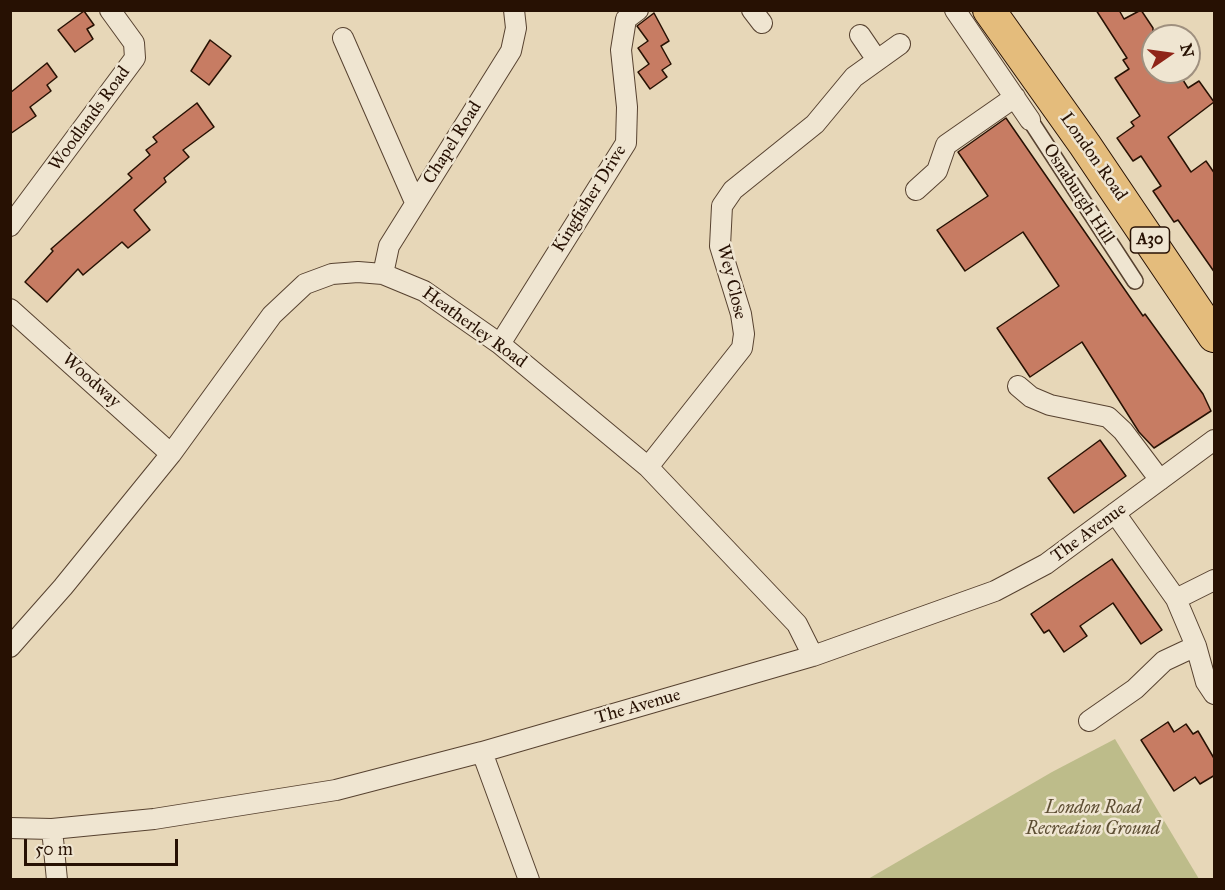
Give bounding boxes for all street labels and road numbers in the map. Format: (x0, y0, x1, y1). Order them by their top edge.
street label: Woodlands Road (45, 63, 135, 175)
street label: Chapel Road (419, 98, 487, 188)
street label: London Road (1055, 109, 1131, 205)
street label: Osnaburgh Hill (1038, 140, 1118, 248)
street label: Kingfisher Drive (548, 141, 632, 257)
road number: A30 (1130, 227, 1170, 253)
street label: Wey Close (711, 242, 751, 322)
street label: Heatherley Road (418, 283, 530, 373)
street label: Woodway (57, 349, 125, 413)
street label: The Avenue (1047, 498, 1131, 568)
street label: The Avenue (593, 685, 683, 729)

